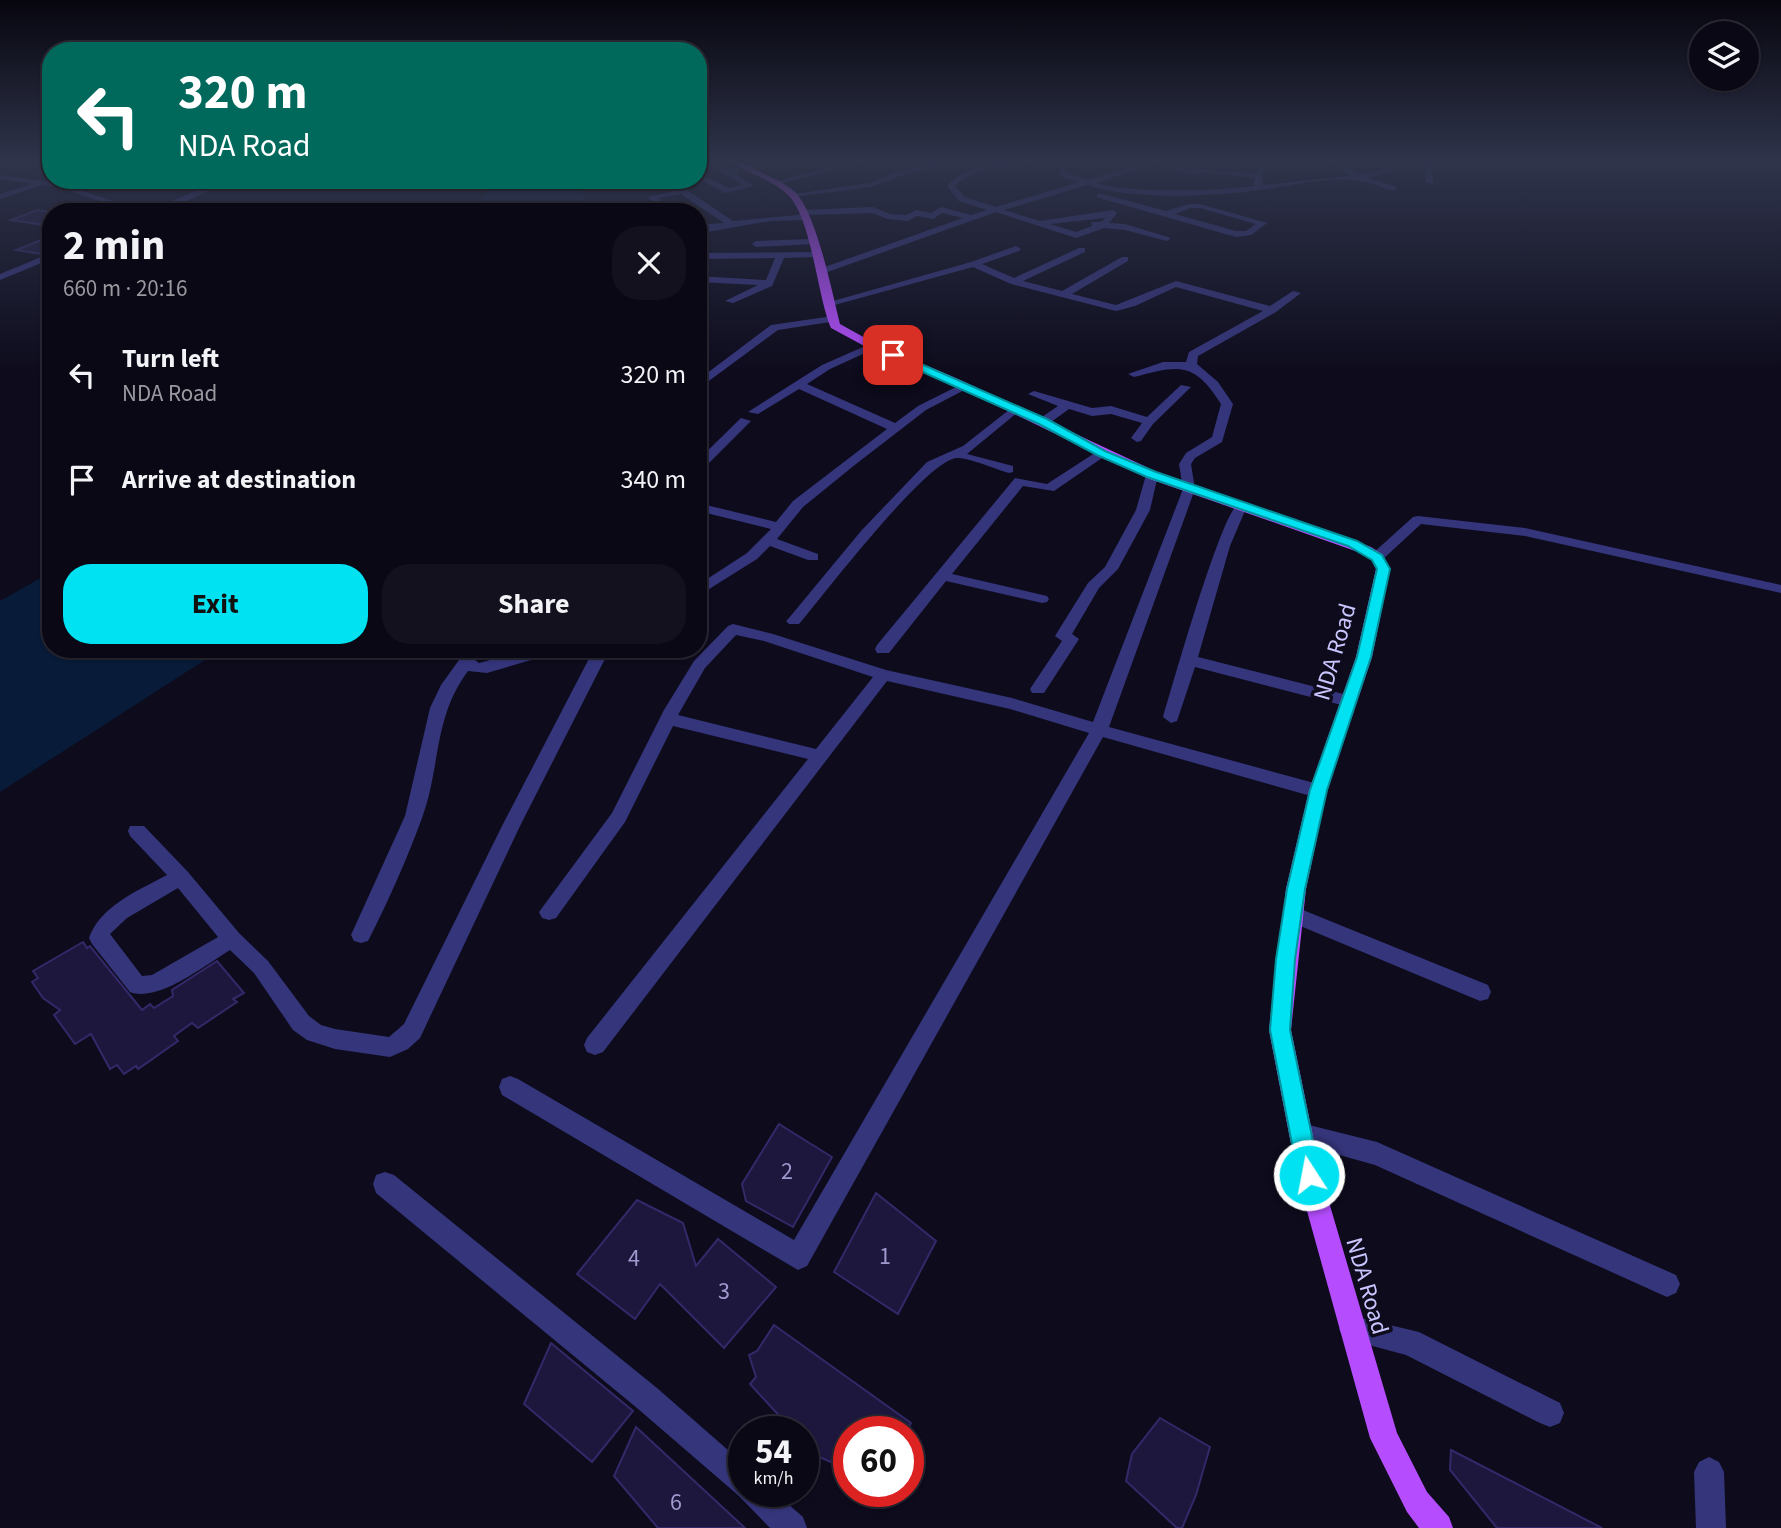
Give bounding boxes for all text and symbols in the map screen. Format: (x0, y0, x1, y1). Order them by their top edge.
map controls (1689, 21, 1759, 91)
button: layers (1689, 21, 1759, 91)
text: 320 m (178, 58, 307, 128)
icon: left (63, 70, 154, 161)
text: NDA Road (178, 123, 311, 169)
text: 2 min (63, 216, 165, 276)
button: close (612, 226, 686, 300)
text: 660 m · 20:16 (63, 272, 187, 305)
pin (863, 325, 923, 385)
icon: arrive (874, 336, 912, 374)
text: Turn left (122, 340, 219, 377)
icon: left (63, 356, 101, 394)
text: 320 m (620, 356, 686, 393)
text: NDA Road (122, 377, 217, 410)
icon: arrive (63, 461, 101, 499)
text: Arrive at destination (122, 461, 356, 498)
text: 340 m (620, 461, 686, 498)
button: Exit (63, 564, 368, 644)
button: Share (382, 564, 686, 644)
street label: NDA Road (1304, 599, 1366, 705)
position arrow (1272, 1138, 1346, 1212)
house number: 2 (781, 1154, 793, 1189)
street label: NDA Road (1336, 1233, 1398, 1339)
house number: 1 (879, 1239, 891, 1274)
house number: 4 (628, 1241, 640, 1276)
house number: 3 (718, 1274, 730, 1309)
speed limit sign: 60 (833, 1416, 924, 1507)
text: 54 (755, 1427, 792, 1477)
text: km/h (754, 1466, 793, 1491)
house number: 6 (670, 1485, 682, 1520)

